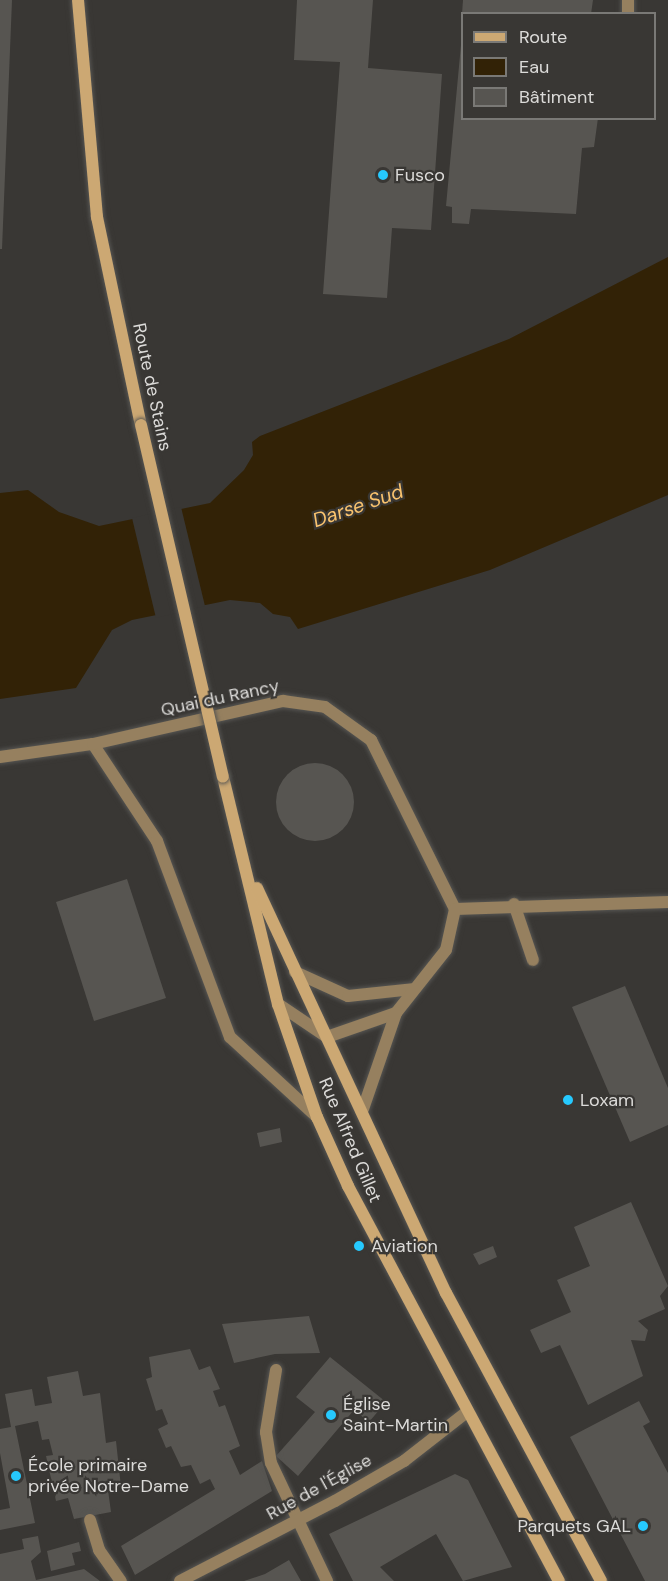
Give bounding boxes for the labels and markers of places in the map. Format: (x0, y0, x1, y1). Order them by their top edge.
place label: Fusco (395, 164, 445, 186)
marker: Fusco (376, 168, 390, 182)
place label: Loxam (580, 1089, 634, 1111)
marker: Loxam (561, 1093, 575, 1107)
place label: Aviation (371, 1235, 438, 1257)
marker: Aviation (352, 1239, 366, 1253)
place label: Église Saint-Martin (343, 1394, 448, 1436)
marker: Église Saint-Martin (324, 1408, 338, 1422)
place label: École primaire privée Notre-Dame (28, 1455, 189, 1498)
marker: École primaire privée Notre-Dame (9, 1469, 23, 1483)
place label: Parquets GAL (517, 1515, 631, 1537)
marker: Parquets GAL (636, 1519, 650, 1533)

